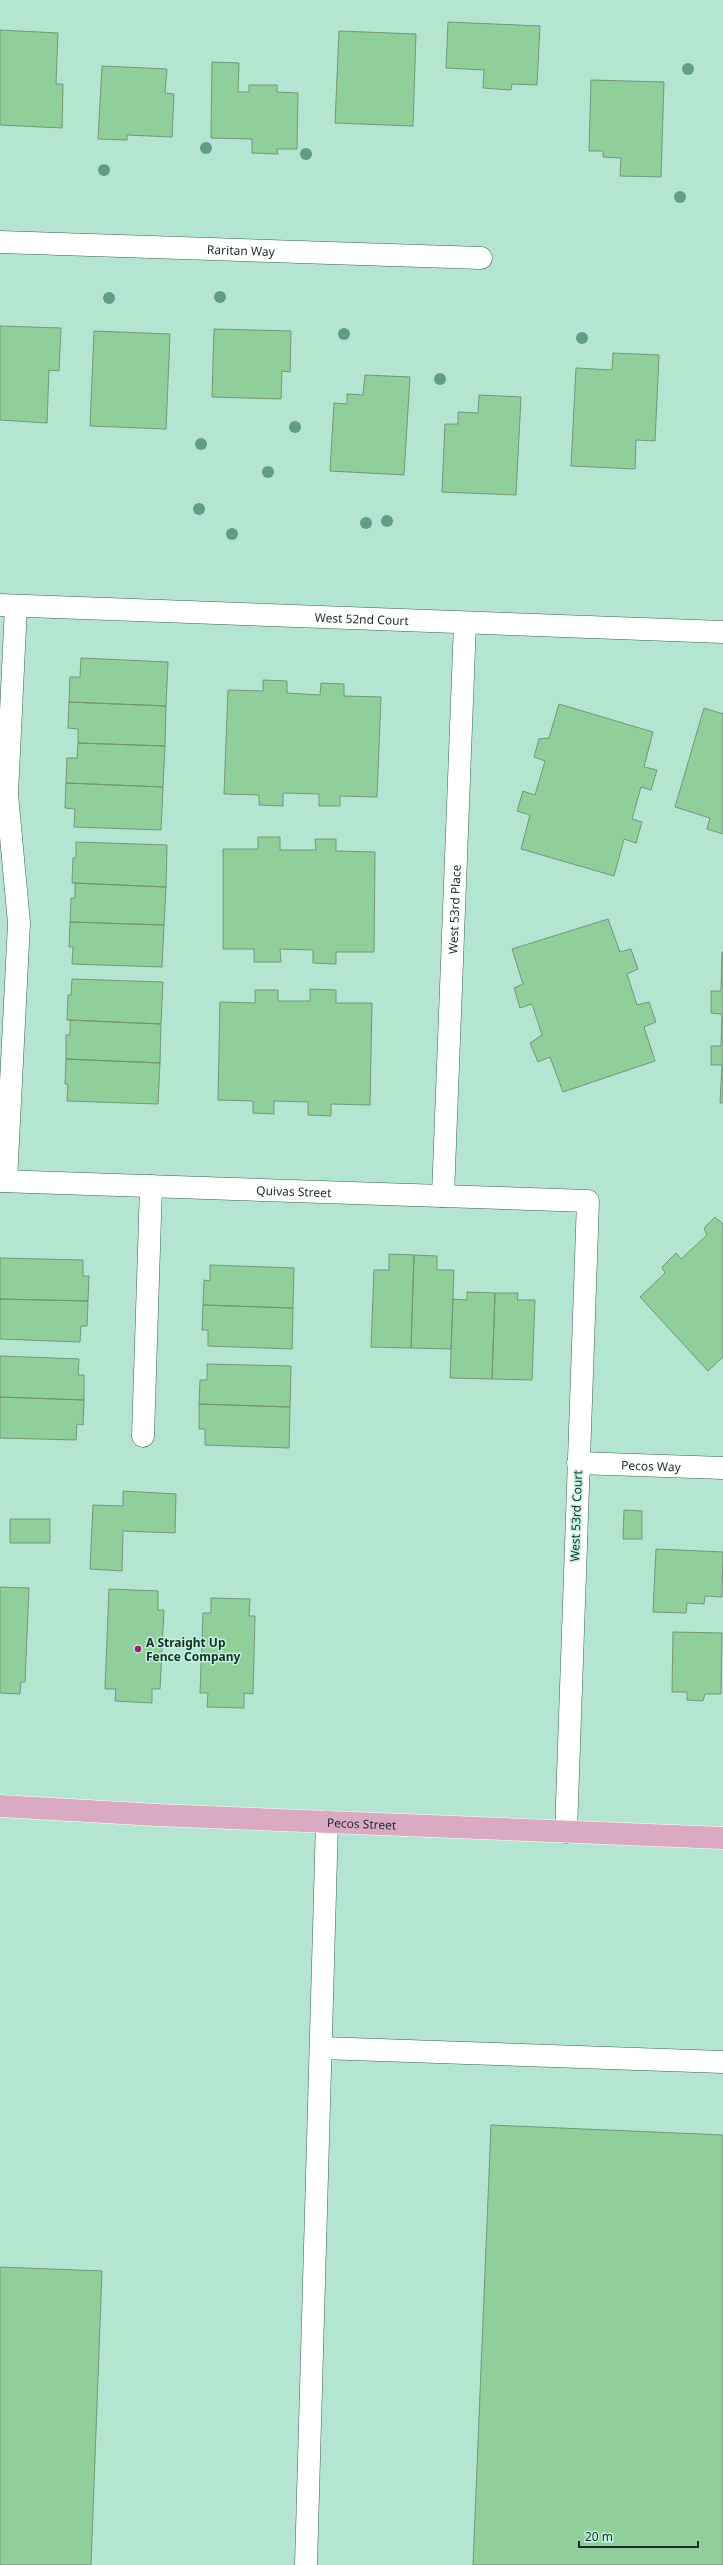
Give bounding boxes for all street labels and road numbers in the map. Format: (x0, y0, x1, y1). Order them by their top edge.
street label: Raritan Way (207, 240, 276, 260)
street label: West 52nd Court (314, 608, 410, 629)
street label: West 53rd Place (444, 864, 464, 954)
street label: Quivas Street (256, 1181, 332, 1201)
street label: Pecos Way (621, 1456, 682, 1475)
street label: West 53rd Court (566, 1469, 586, 1562)
street label: Pecos Street (326, 1813, 397, 1833)

